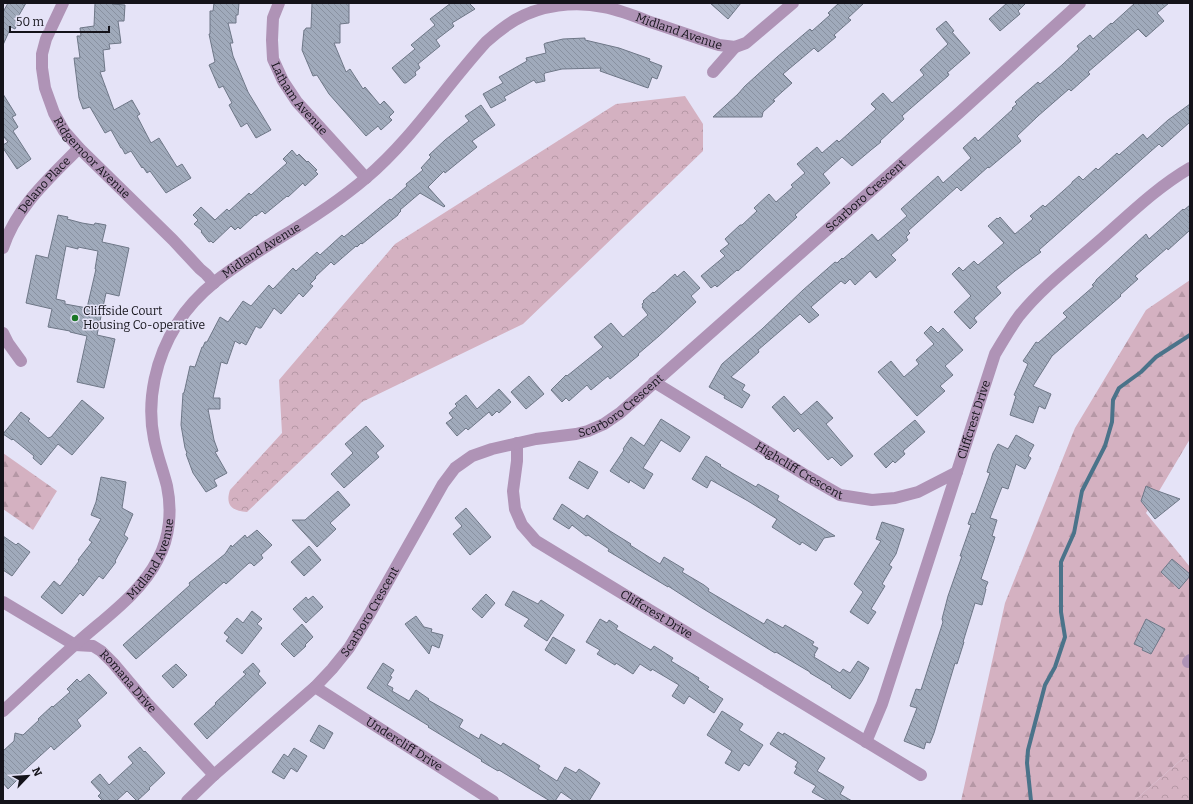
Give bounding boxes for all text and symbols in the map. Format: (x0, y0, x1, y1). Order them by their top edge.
scale bar (10, 8, 109, 34)
street label: Midland Avenue (634, 10, 724, 53)
text: 50 m (16, 15, 45, 29)
street label: Latham Avenue (268, 60, 330, 138)
street label: Ridgemoor Avenue (51, 114, 133, 201)
street label: Delano Place (15, 154, 73, 216)
street label: Scarboro Crescent (823, 156, 909, 235)
street label: Midland Avenue (219, 220, 303, 281)
place label: Cliffside Court Housing Co-operative (83, 304, 205, 332)
marker: Cliffside Court Housing Co-operative (70, 313, 80, 323)
street label: Scarboro Crescent (576, 371, 666, 440)
street label: Cliffcrest Drive (954, 378, 993, 461)
street label: Highcliff Crescent (753, 439, 844, 502)
street label: Midland Avenue (124, 518, 176, 602)
street label: Scarboro Crescent (338, 564, 402, 660)
street label: Cliffcrest Drive (618, 587, 695, 642)
street label: Romana Drive (97, 647, 159, 716)
street label: Undercliff Drive (363, 714, 445, 774)
north arrow (8, 756, 48, 796)
text: N (29, 765, 45, 779)

